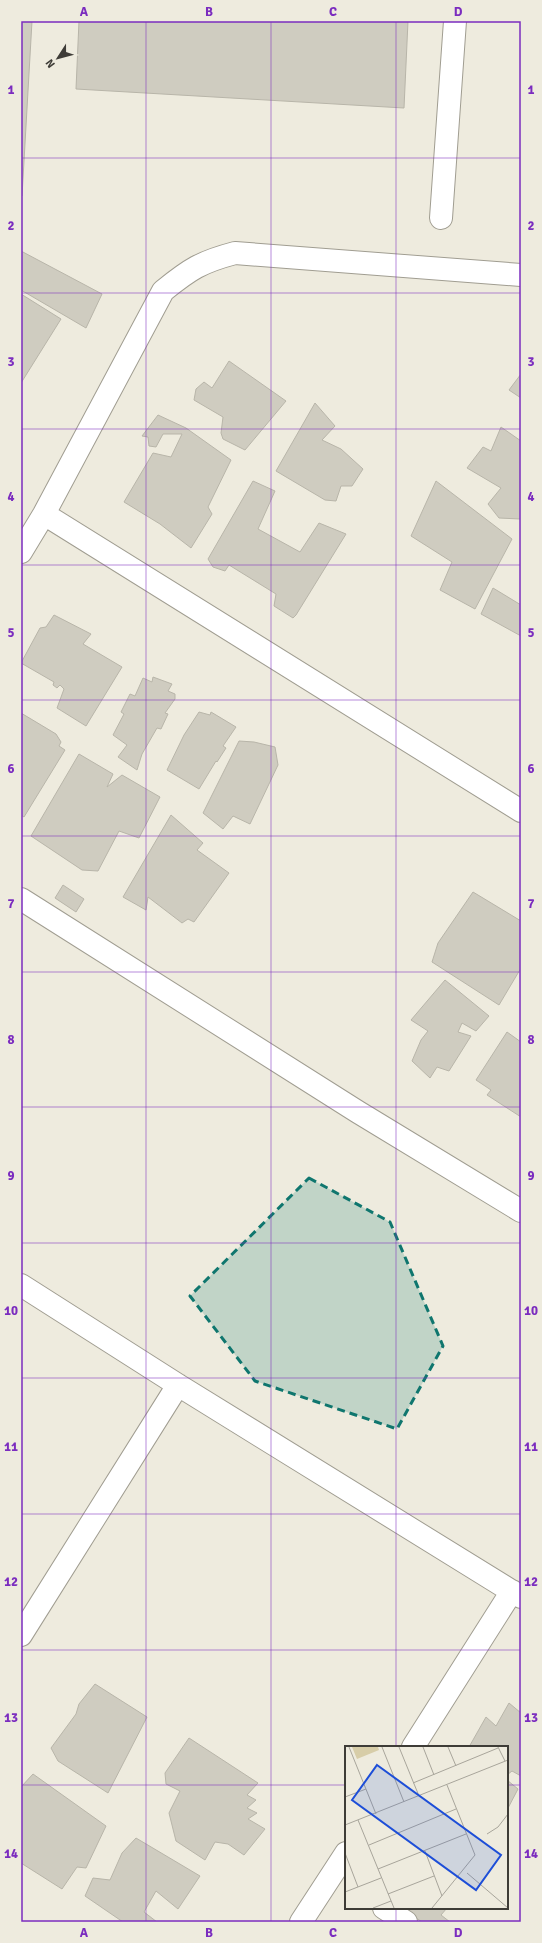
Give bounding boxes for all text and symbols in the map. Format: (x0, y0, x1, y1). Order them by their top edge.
text: A (80, 4, 89, 20)
text: B (205, 4, 213, 20)
text: C (329, 4, 337, 20)
text: D (454, 4, 463, 20)
north arrow (38, 38, 78, 78)
text: N (43, 57, 58, 71)
text: 1 (7, 82, 15, 98)
text: 1 (527, 82, 535, 98)
text: 2 (7, 218, 15, 234)
text: 2 (527, 218, 535, 234)
text: 3 (7, 354, 15, 370)
text: 3 (527, 354, 535, 370)
text: 4 (7, 489, 15, 505)
text: 4 (527, 489, 535, 505)
text: 5 (7, 625, 15, 641)
text: 5 (527, 625, 535, 641)
text: 6 (7, 761, 15, 777)
text: 6 (527, 761, 535, 777)
text: 7 (7, 896, 15, 912)
text: 7 (527, 896, 535, 912)
text: 8 (7, 1032, 15, 1048)
text: 8 (527, 1032, 535, 1048)
text: 9 (7, 1168, 15, 1184)
text: 9 (527, 1168, 535, 1184)
text: 10 (4, 1303, 18, 1319)
text: 10 (524, 1303, 538, 1319)
text: 11 (4, 1439, 18, 1455)
text: 11 (524, 1439, 538, 1455)
text: 12 (4, 1574, 18, 1590)
text: 12 (524, 1574, 538, 1590)
text: 13 (4, 1710, 18, 1726)
text: 13 (524, 1710, 538, 1726)
inset map (345, 1746, 508, 1909)
text: 14 (4, 1846, 18, 1862)
text: 14 (524, 1846, 538, 1862)
text: A (80, 1925, 89, 1941)
text: B (205, 1925, 213, 1941)
text: C (329, 1925, 337, 1941)
text: D (454, 1925, 463, 1941)

